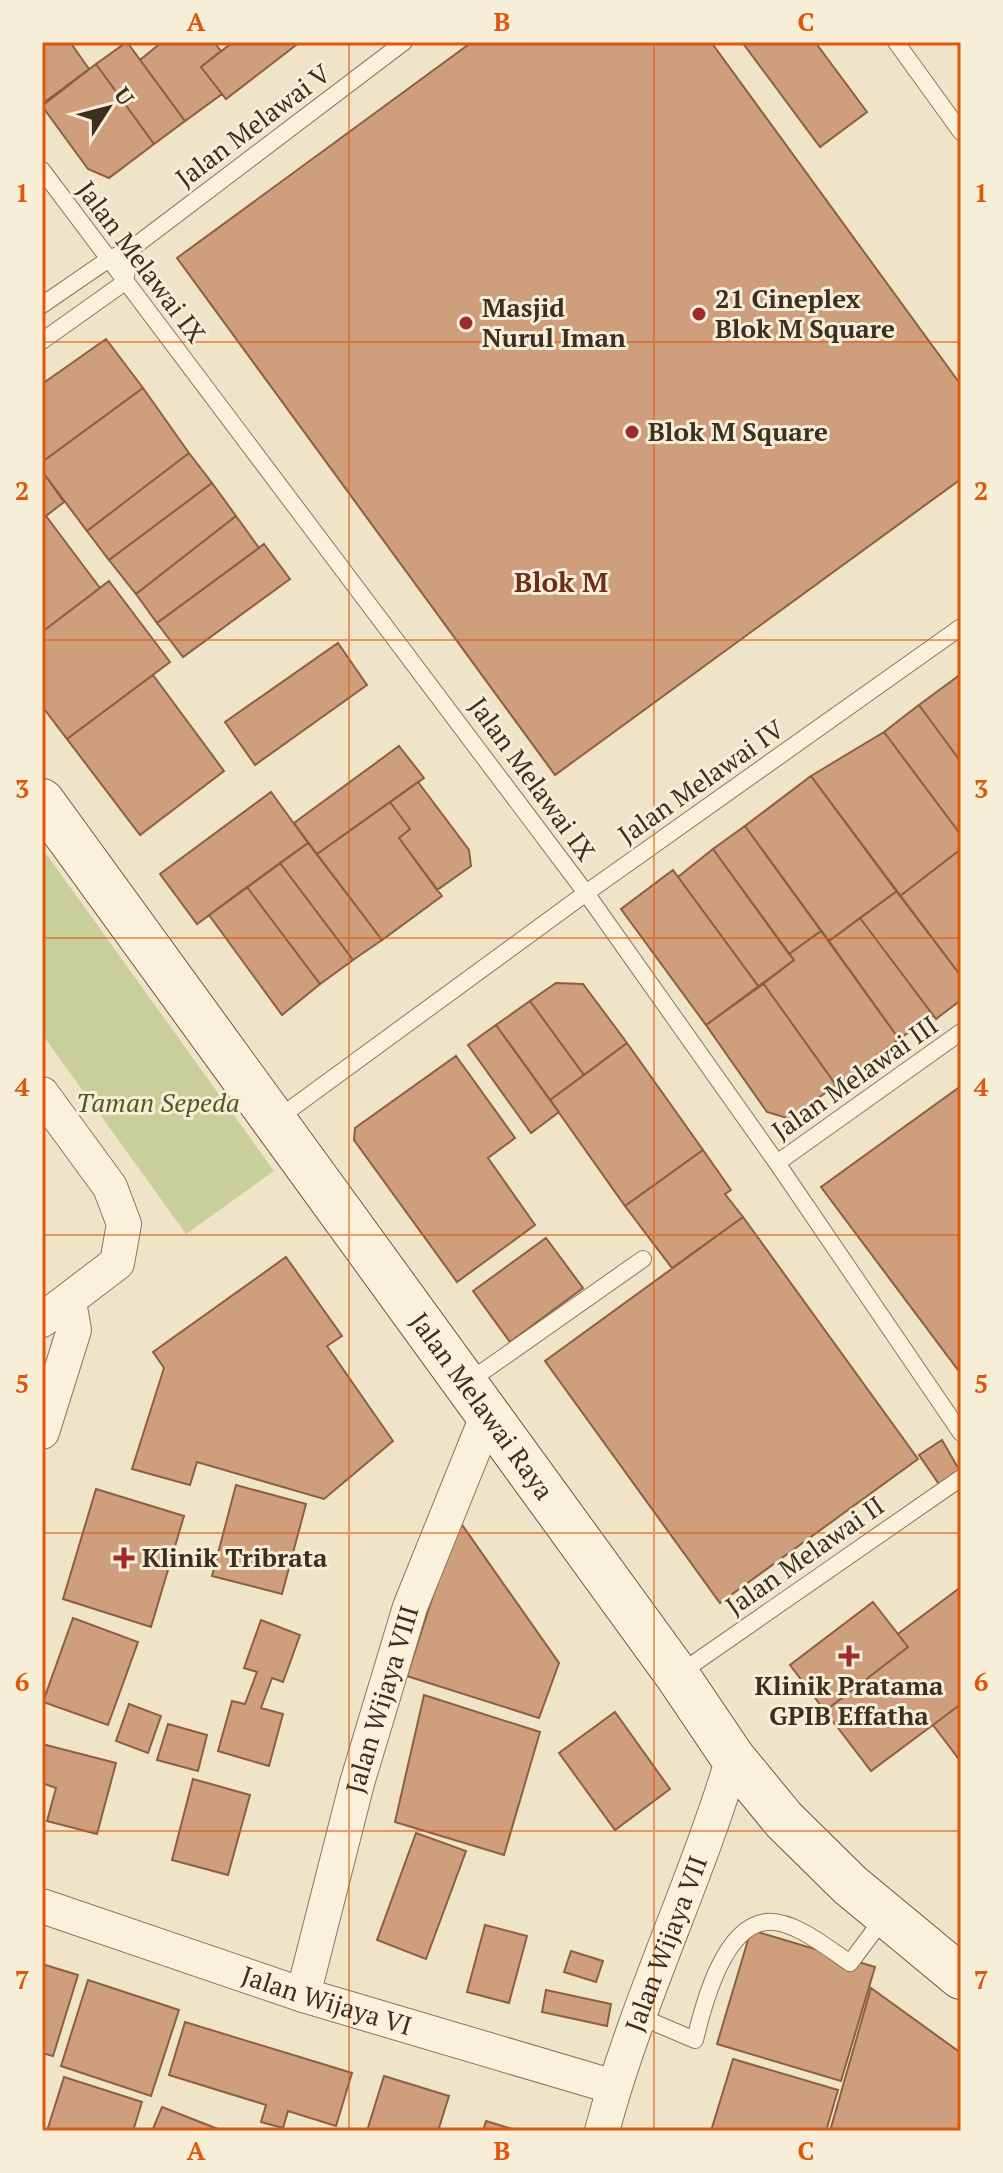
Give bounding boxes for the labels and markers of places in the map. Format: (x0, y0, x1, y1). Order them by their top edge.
place label: 21 Cineplex Blok M Square (715, 281, 895, 345)
place label: Masjid Nurul Iman (482, 290, 626, 354)
marker: 21 Cineplex Blok M Square (690, 305, 708, 323)
marker: Masjid Nurul Iman (457, 314, 475, 332)
place label: Blok M Square (648, 414, 828, 448)
marker: Blok M Square (623, 423, 641, 441)
place label: Klinik Tribrata (142, 1540, 328, 1574)
marker: Klinik Tribrata (113, 1547, 135, 1569)
marker: Klinik Pratama GPIB Effatha (838, 1645, 860, 1667)
place label: Klinik Pratama GPIB Effatha (755, 1668, 944, 1732)

